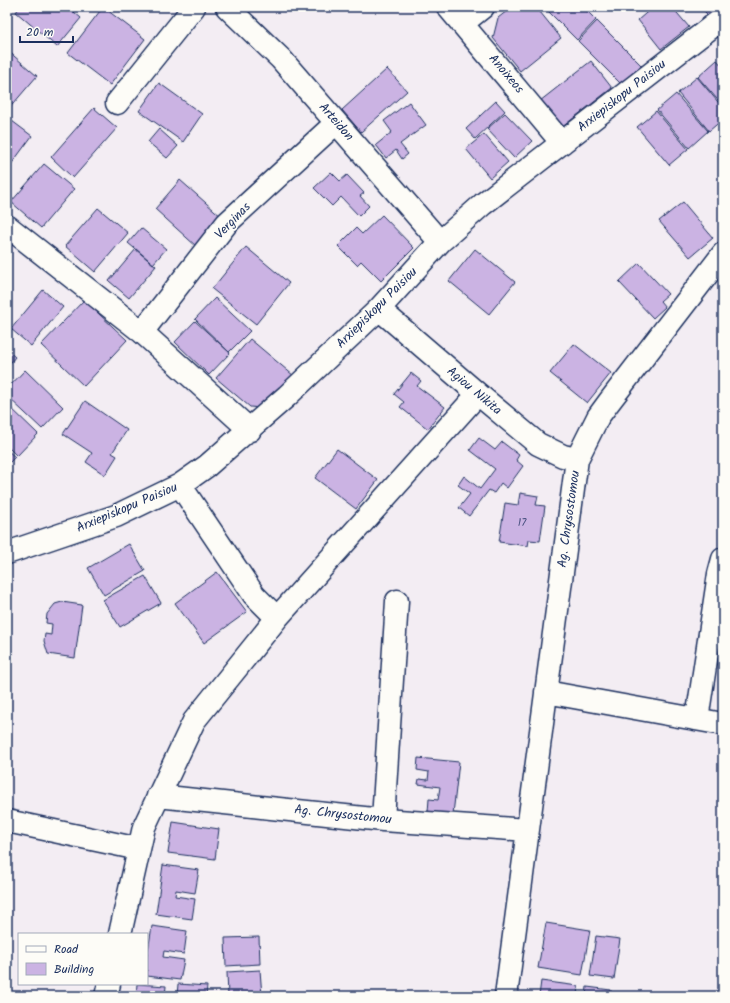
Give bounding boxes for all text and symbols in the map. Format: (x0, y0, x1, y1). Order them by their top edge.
scale bar (20, 18, 73, 44)
text: 20 m (26, 23, 54, 42)
street label: Anoixeos (483, 49, 529, 99)
street label: Arxiepiskopu Paisiou (573, 54, 672, 138)
street label: Arteidon (313, 98, 359, 146)
street label: Verginas (210, 197, 256, 244)
street label: Arxiepiskopu Paisiou (331, 262, 423, 354)
street label: Agiou Nikita (442, 362, 506, 420)
street label: Ag. Chrysostomou (552, 468, 586, 569)
street label: Arxiepiskopu Paisiou (73, 477, 182, 539)
house number: 17 (518, 514, 527, 532)
street label: Ag. Chrysostomou (293, 799, 394, 831)
legend (18, 933, 148, 985)
text: Road (54, 940, 79, 959)
text: Building (54, 960, 94, 979)

